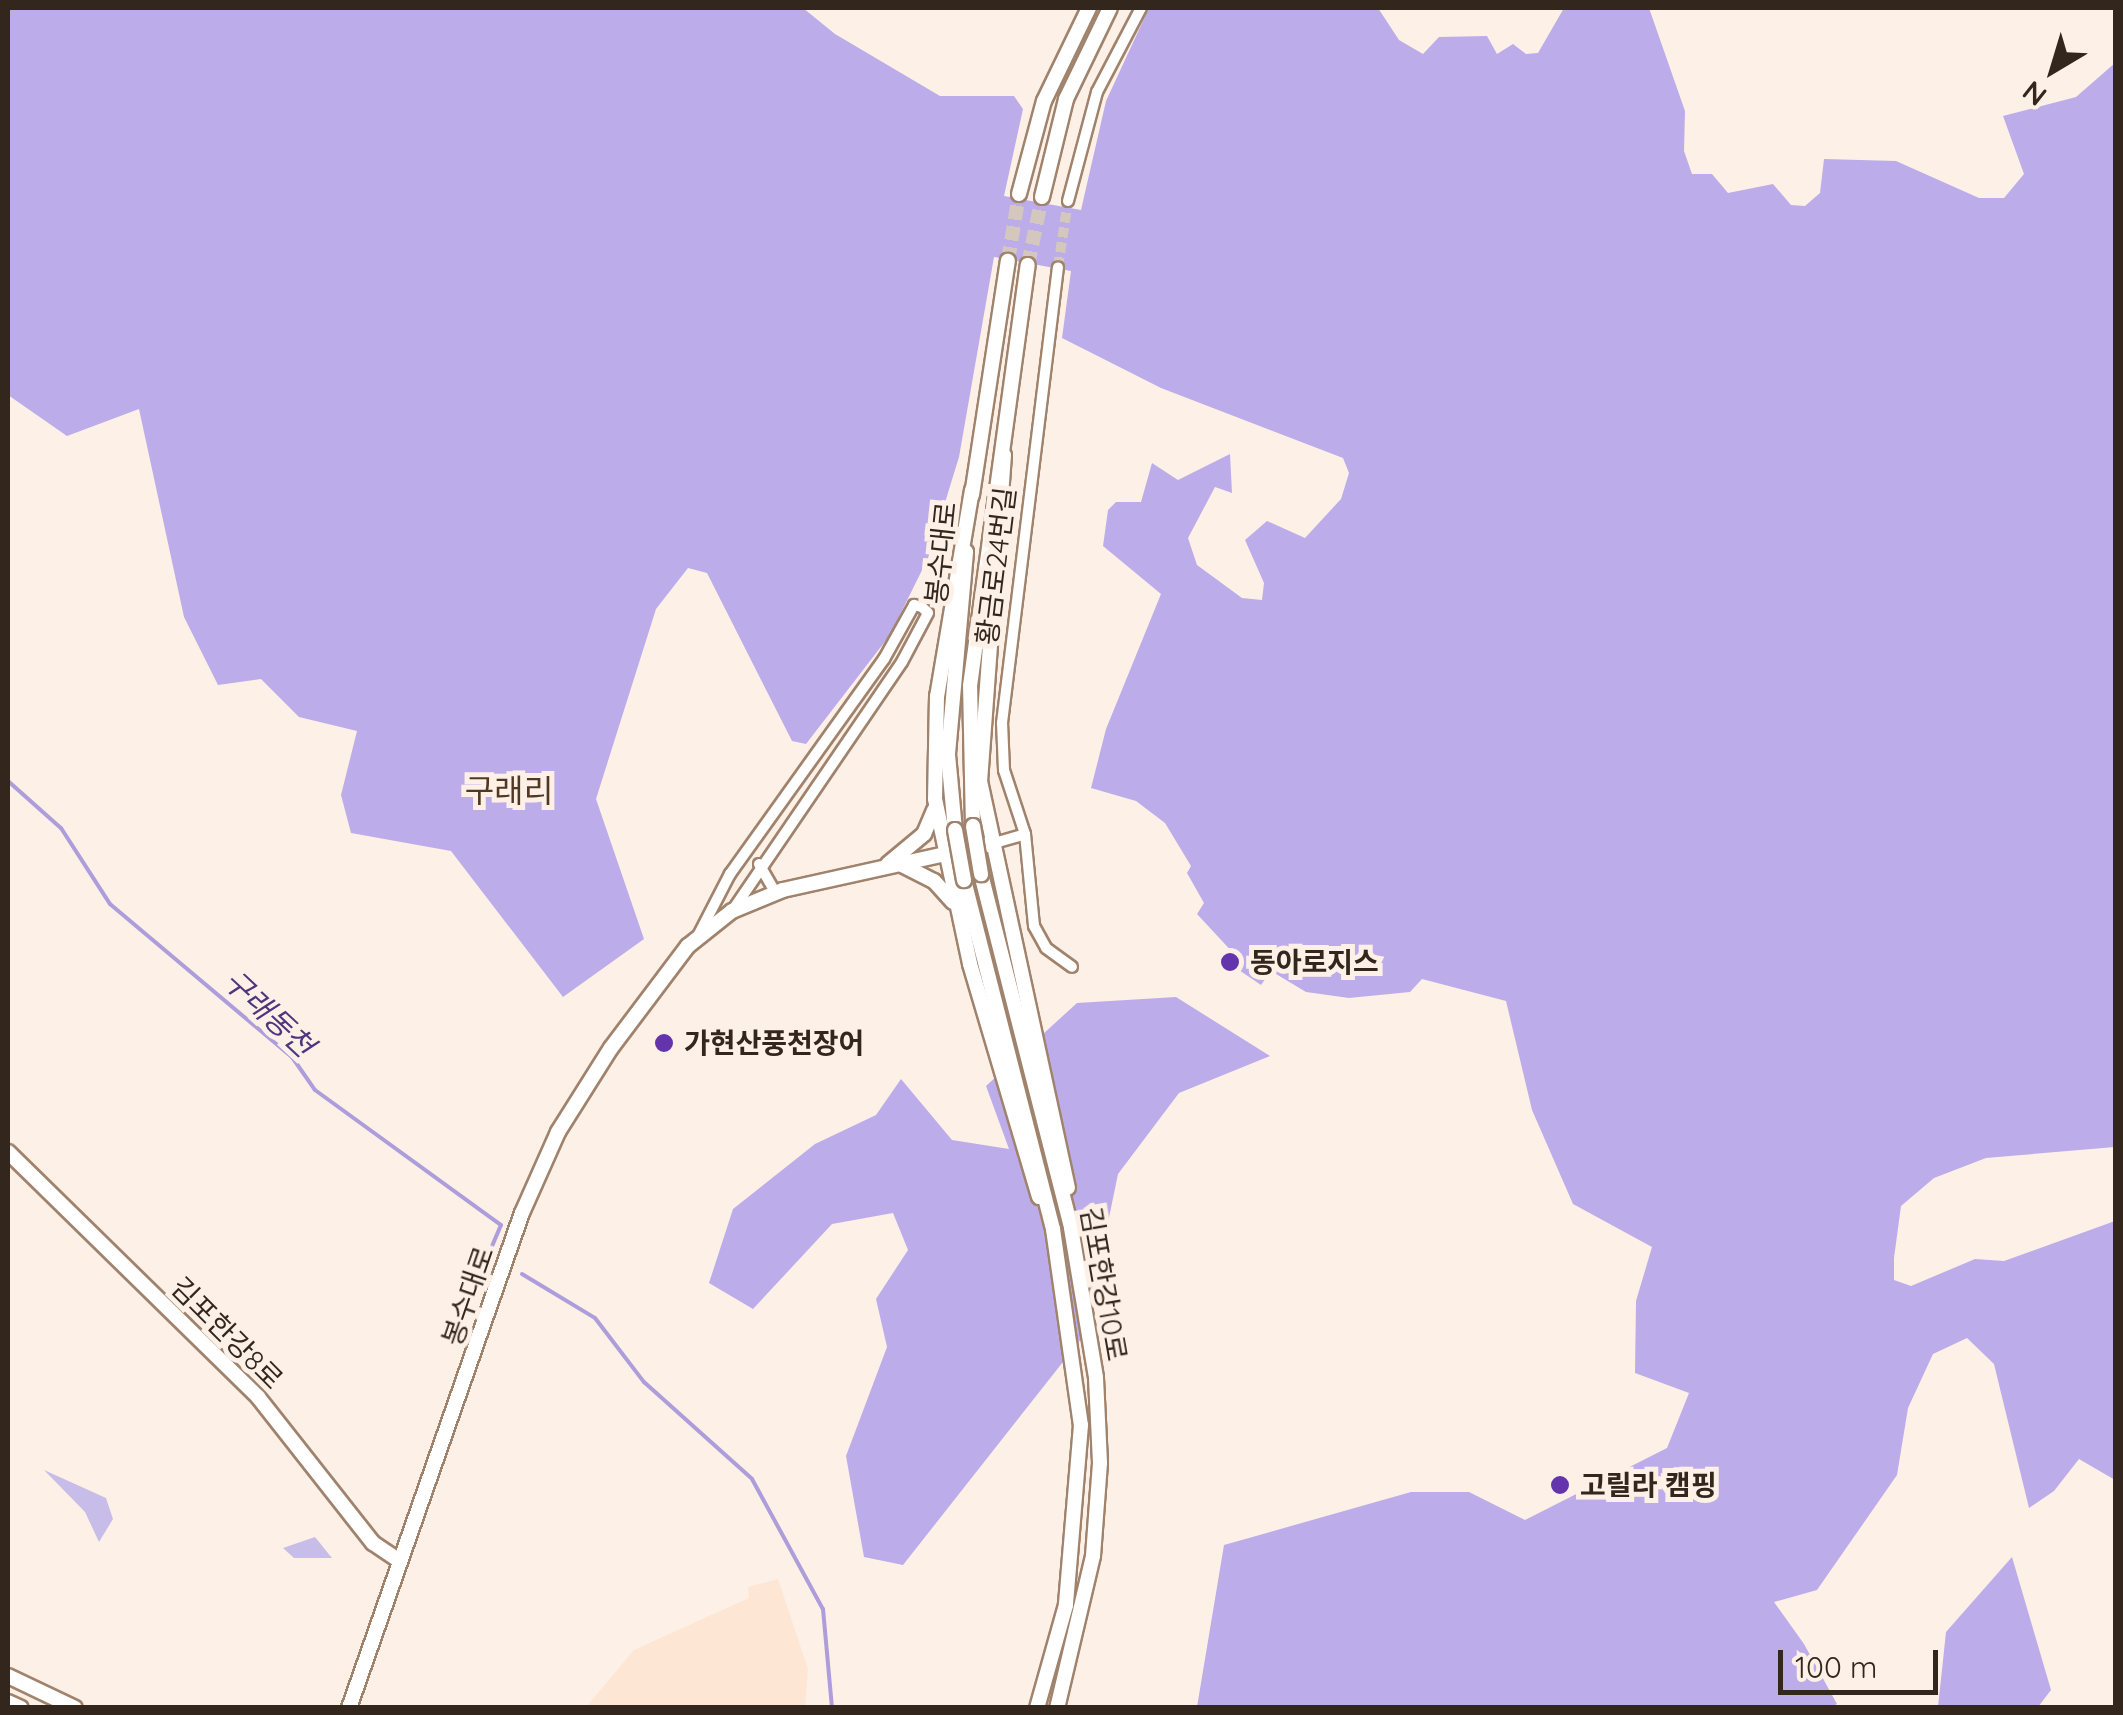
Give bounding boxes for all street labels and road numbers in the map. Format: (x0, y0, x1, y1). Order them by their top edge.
street label: 황금로24번길 (970, 485, 1022, 647)
street label: 봉수대로 (919, 500, 963, 606)
street label: 김포한강10로 (1074, 1204, 1134, 1364)
street label: 봉수대로 (435, 1242, 501, 1350)
street label: 김포한강8로 (164, 1270, 290, 1396)

